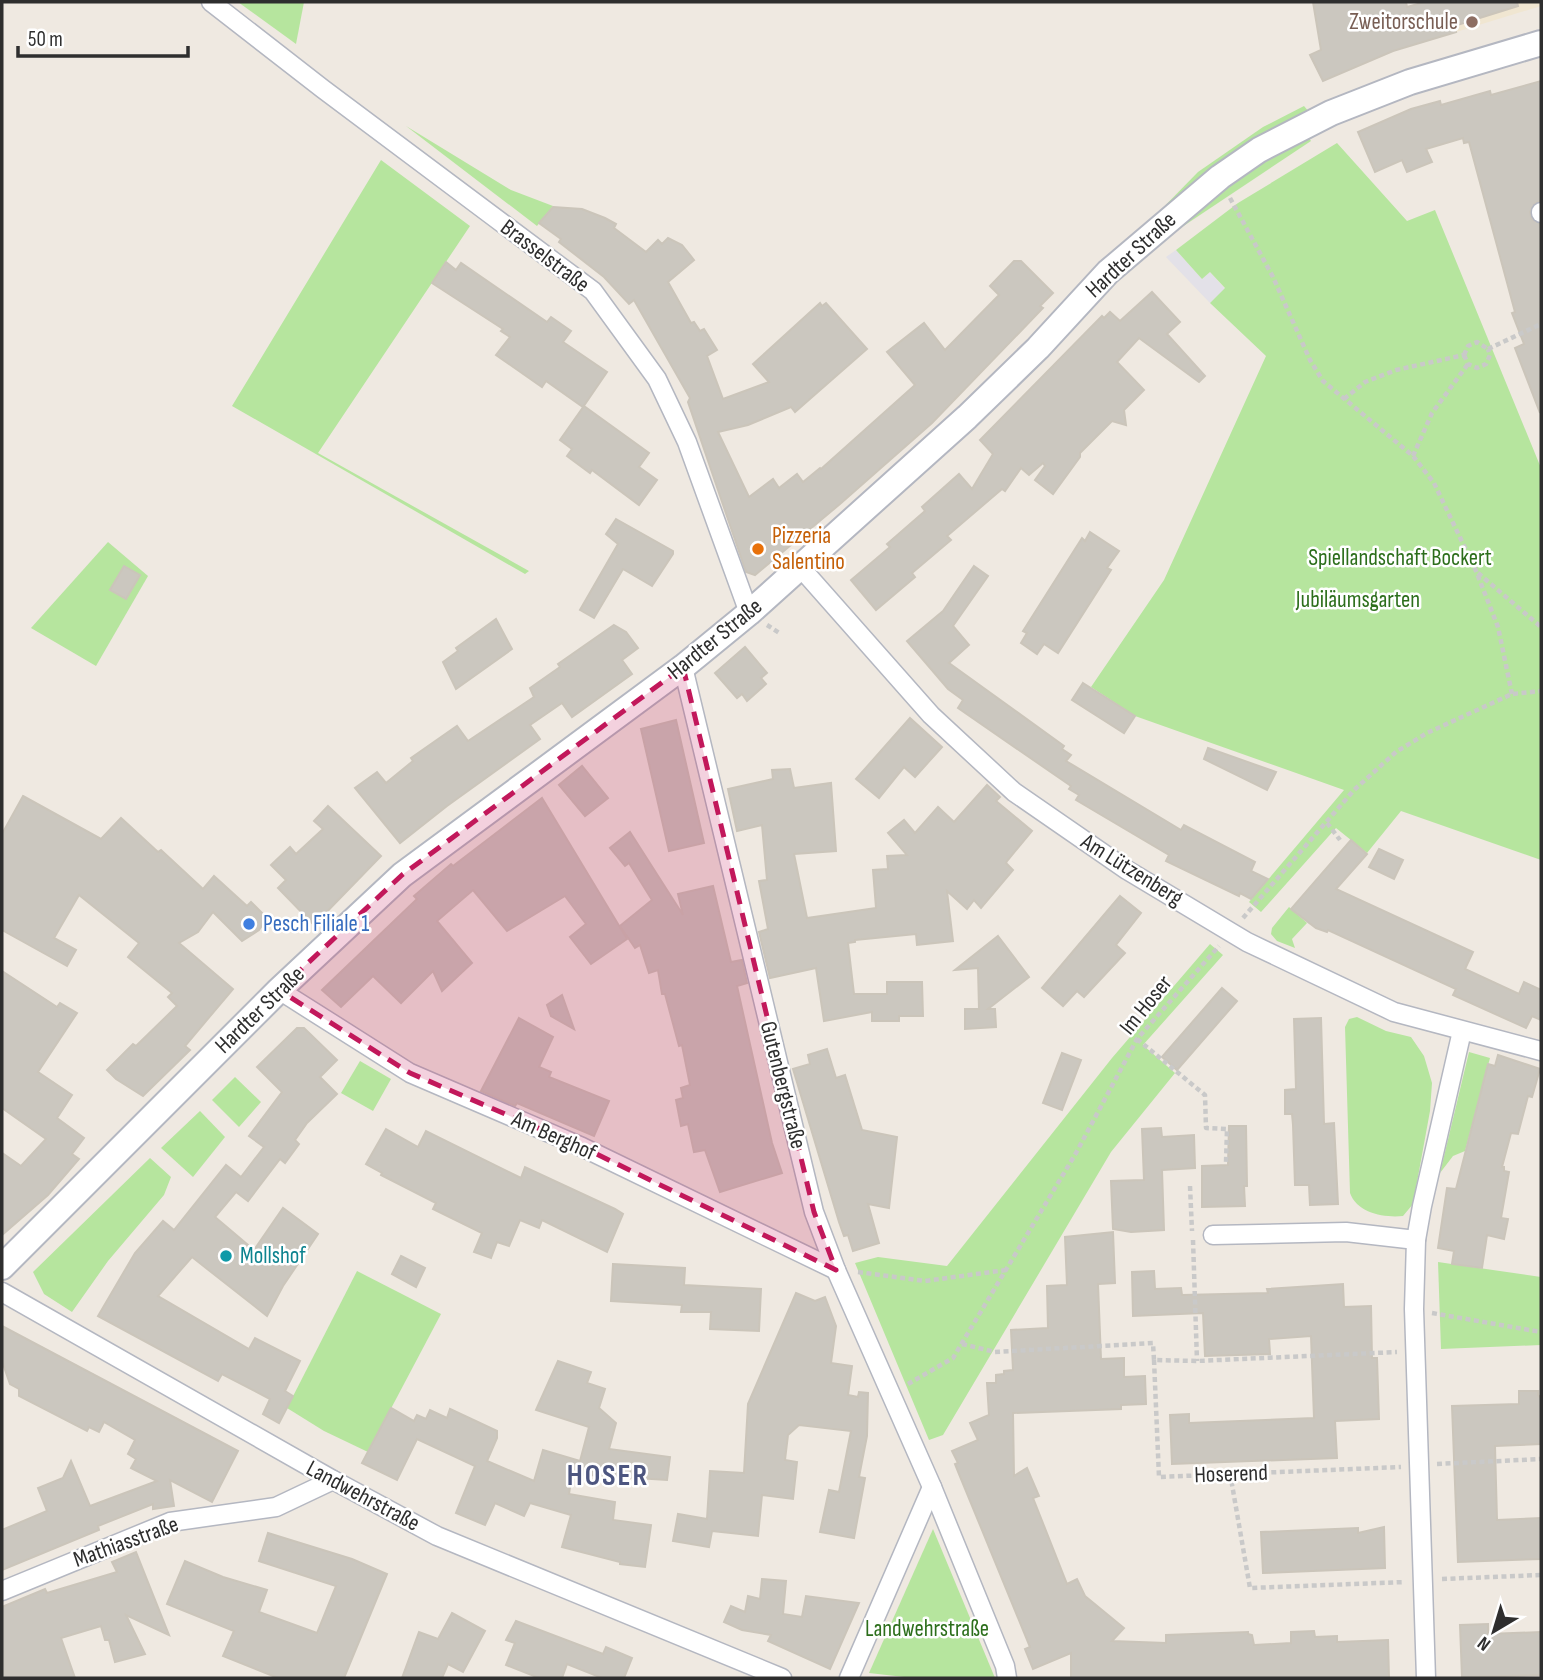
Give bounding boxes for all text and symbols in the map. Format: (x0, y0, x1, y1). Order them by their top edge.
place label: Zweitorschule (1349, 8, 1458, 36)
scale bar (18, 14, 187, 58)
marker: Zweitorschule (1464, 14, 1480, 30)
text: 50 m (28, 27, 63, 52)
street label: Hardter Straße (1080, 206, 1182, 304)
street label: Brasselstraße (495, 213, 595, 299)
place label: Pizzeria Salentino (772, 522, 845, 576)
marker: Pizzeria Salentino (750, 541, 766, 557)
park label: Spiellandschaft Bockert (1308, 544, 1492, 572)
park label: Jubiläumsgarten (1295, 586, 1420, 614)
street label: Hardter Straße (662, 592, 768, 686)
street label: Am Lützenberg (1075, 827, 1188, 912)
place label: Pesch Filiale 1 (263, 910, 369, 938)
marker: Pesch Filiale 1 (241, 916, 257, 932)
street label: Hardter Straße (209, 960, 311, 1060)
street label: Im Hoser (1114, 969, 1179, 1040)
street label: Gutenbergstraße (754, 1018, 812, 1152)
street label: Am Berghof (507, 1105, 601, 1167)
place label: Mollshof (240, 1242, 306, 1270)
marker: Mollshof (218, 1248, 234, 1264)
street label: Landwehrstraße (302, 1454, 424, 1538)
district label: HOSER (567, 1458, 649, 1494)
street label: Hoserend (1194, 1459, 1268, 1489)
street label: Mathiasstraße (70, 1510, 182, 1574)
north arrow (1459, 1596, 1529, 1666)
park label: Landwehrstraße (865, 1615, 989, 1643)
text: N (1473, 1631, 1496, 1655)

